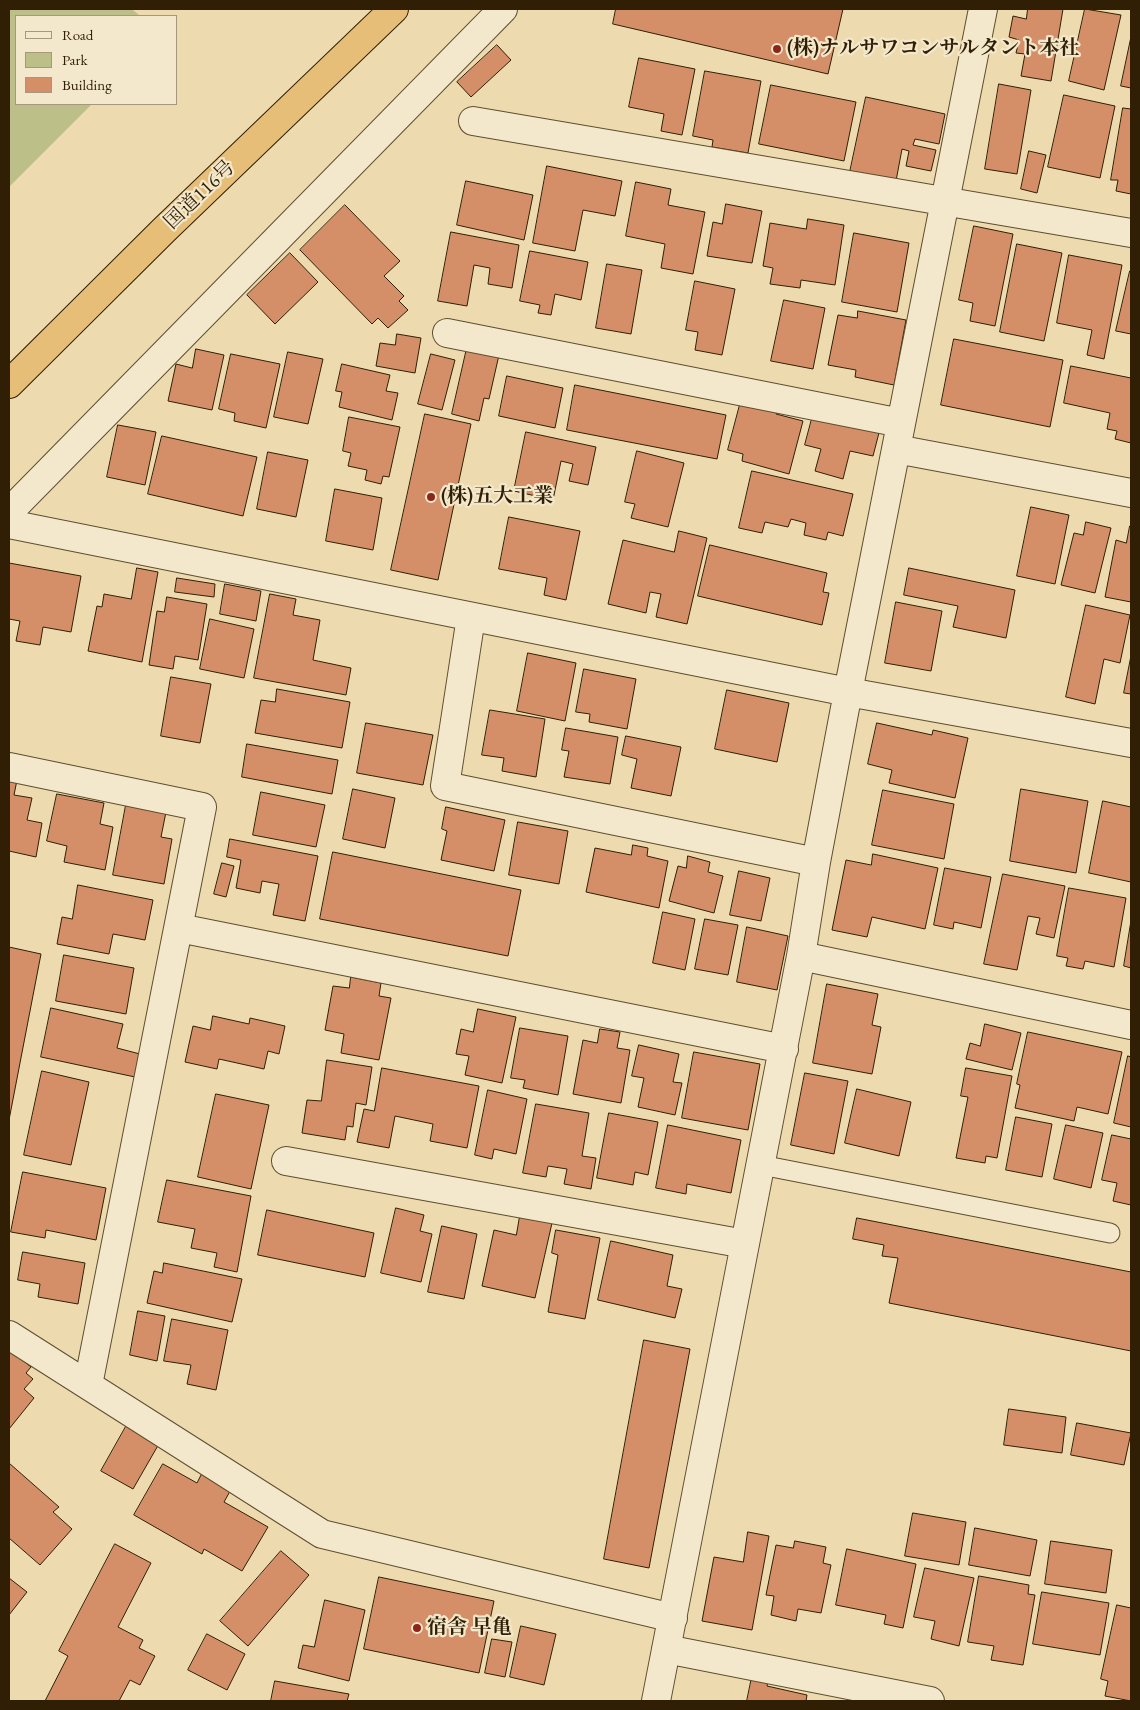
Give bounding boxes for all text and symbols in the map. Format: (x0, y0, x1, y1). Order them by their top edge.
legend (15, 15, 178, 105)
text: Road (62, 25, 93, 44)
place label: (株)ナルサワコンサルタント本社 (787, 37, 1079, 61)
marker: (株)ナルサワコンサルタント本社 (771, 43, 783, 55)
text: Park (62, 50, 88, 69)
text: Building (62, 75, 112, 94)
street label: 国道116号 (160, 156, 240, 234)
place label: (株)五大工業 (441, 485, 553, 509)
marker: (株)五大工業 (425, 491, 437, 503)
place label: 宿舎 早亀 (427, 1616, 512, 1640)
marker: 宿舎 早亀 (411, 1622, 423, 1634)

